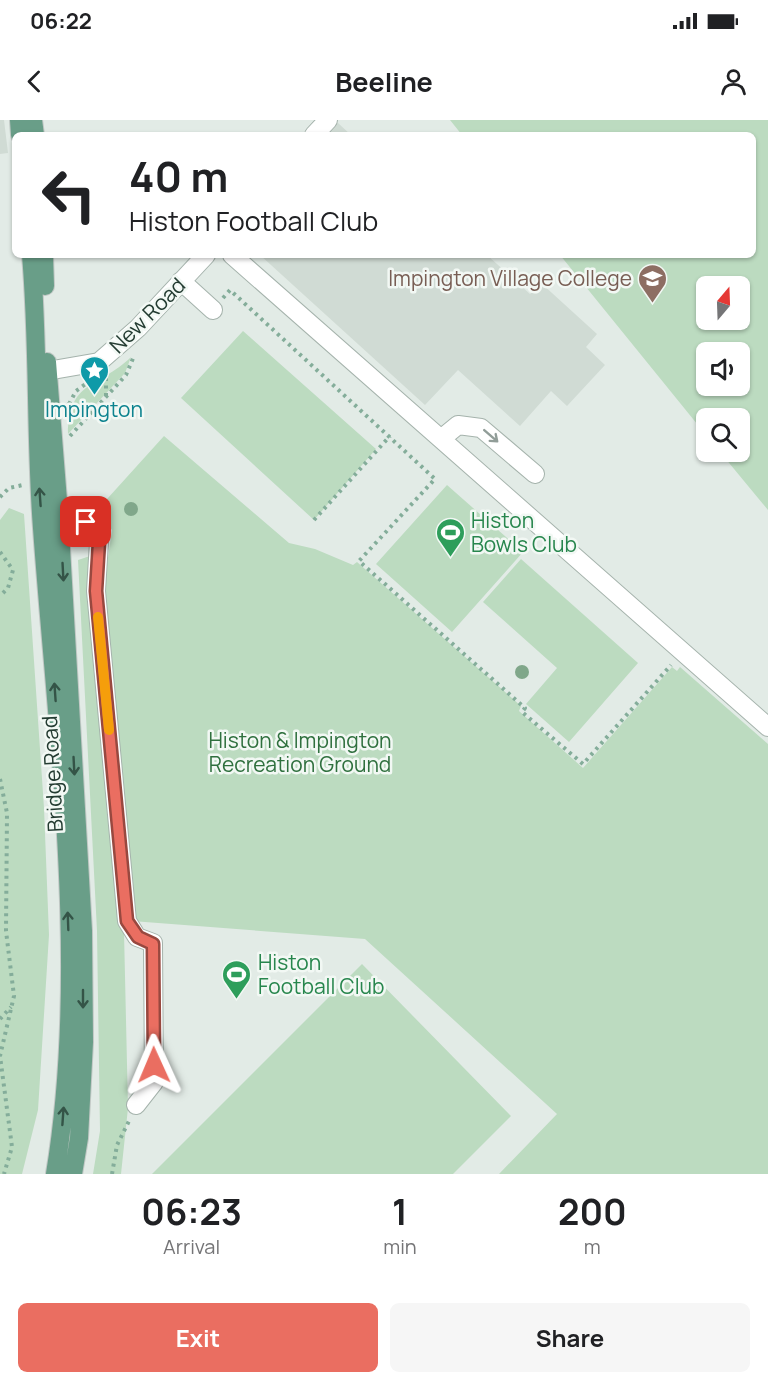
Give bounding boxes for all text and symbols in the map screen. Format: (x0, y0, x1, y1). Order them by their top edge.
text: 06:22 (30, 6, 92, 36)
text: Beeline (335, 63, 433, 100)
icon: back (18, 65, 51, 98)
icon: person (717, 65, 750, 98)
text: 40 m (129, 147, 228, 205)
icon: left (30, 156, 108, 234)
text: Histon Football Club (129, 202, 378, 239)
school or university icon: Impington Village College (637, 262, 669, 304)
place label: Impington Village College (388, 264, 632, 292)
street label: New Road (103, 271, 191, 359)
north arrow (696, 276, 750, 330)
map controls (696, 276, 750, 462)
button: sound (696, 342, 750, 396)
place icon: Impington (78, 354, 110, 396)
place label: Impington (45, 395, 143, 423)
button: search (696, 408, 750, 462)
one-way arrow (483, 429, 498, 443)
one-way arrow (34, 488, 45, 508)
pin (60, 496, 111, 547)
icon: arrive (69, 505, 102, 538)
place label: Histon Bowls Club (471, 506, 577, 558)
sports icon: Histon Bowls Club (434, 516, 466, 558)
one-way arrow (57, 561, 68, 581)
one-way arrow (50, 682, 61, 702)
street label: Bridge Road (35, 715, 69, 833)
park label: Histon & Impington Recreation Ground (208, 726, 392, 778)
one-way arrow (69, 756, 80, 776)
one-way arrow (62, 912, 73, 932)
place label: Histon Football Club (258, 948, 384, 1000)
sports icon: Histon Football Club (221, 958, 253, 1000)
one-way arrow (77, 988, 89, 1008)
position arrow (122, 1033, 186, 1097)
one-way arrow (58, 1107, 69, 1127)
text: 06:23 (141, 1187, 242, 1236)
text: 1 (392, 1187, 408, 1236)
text: 200 (558, 1187, 627, 1236)
text: Arrival (163, 1233, 220, 1260)
text: min (383, 1233, 417, 1260)
text: m (584, 1233, 601, 1260)
button: Exit (18, 1303, 378, 1372)
button: Share (390, 1303, 750, 1372)

